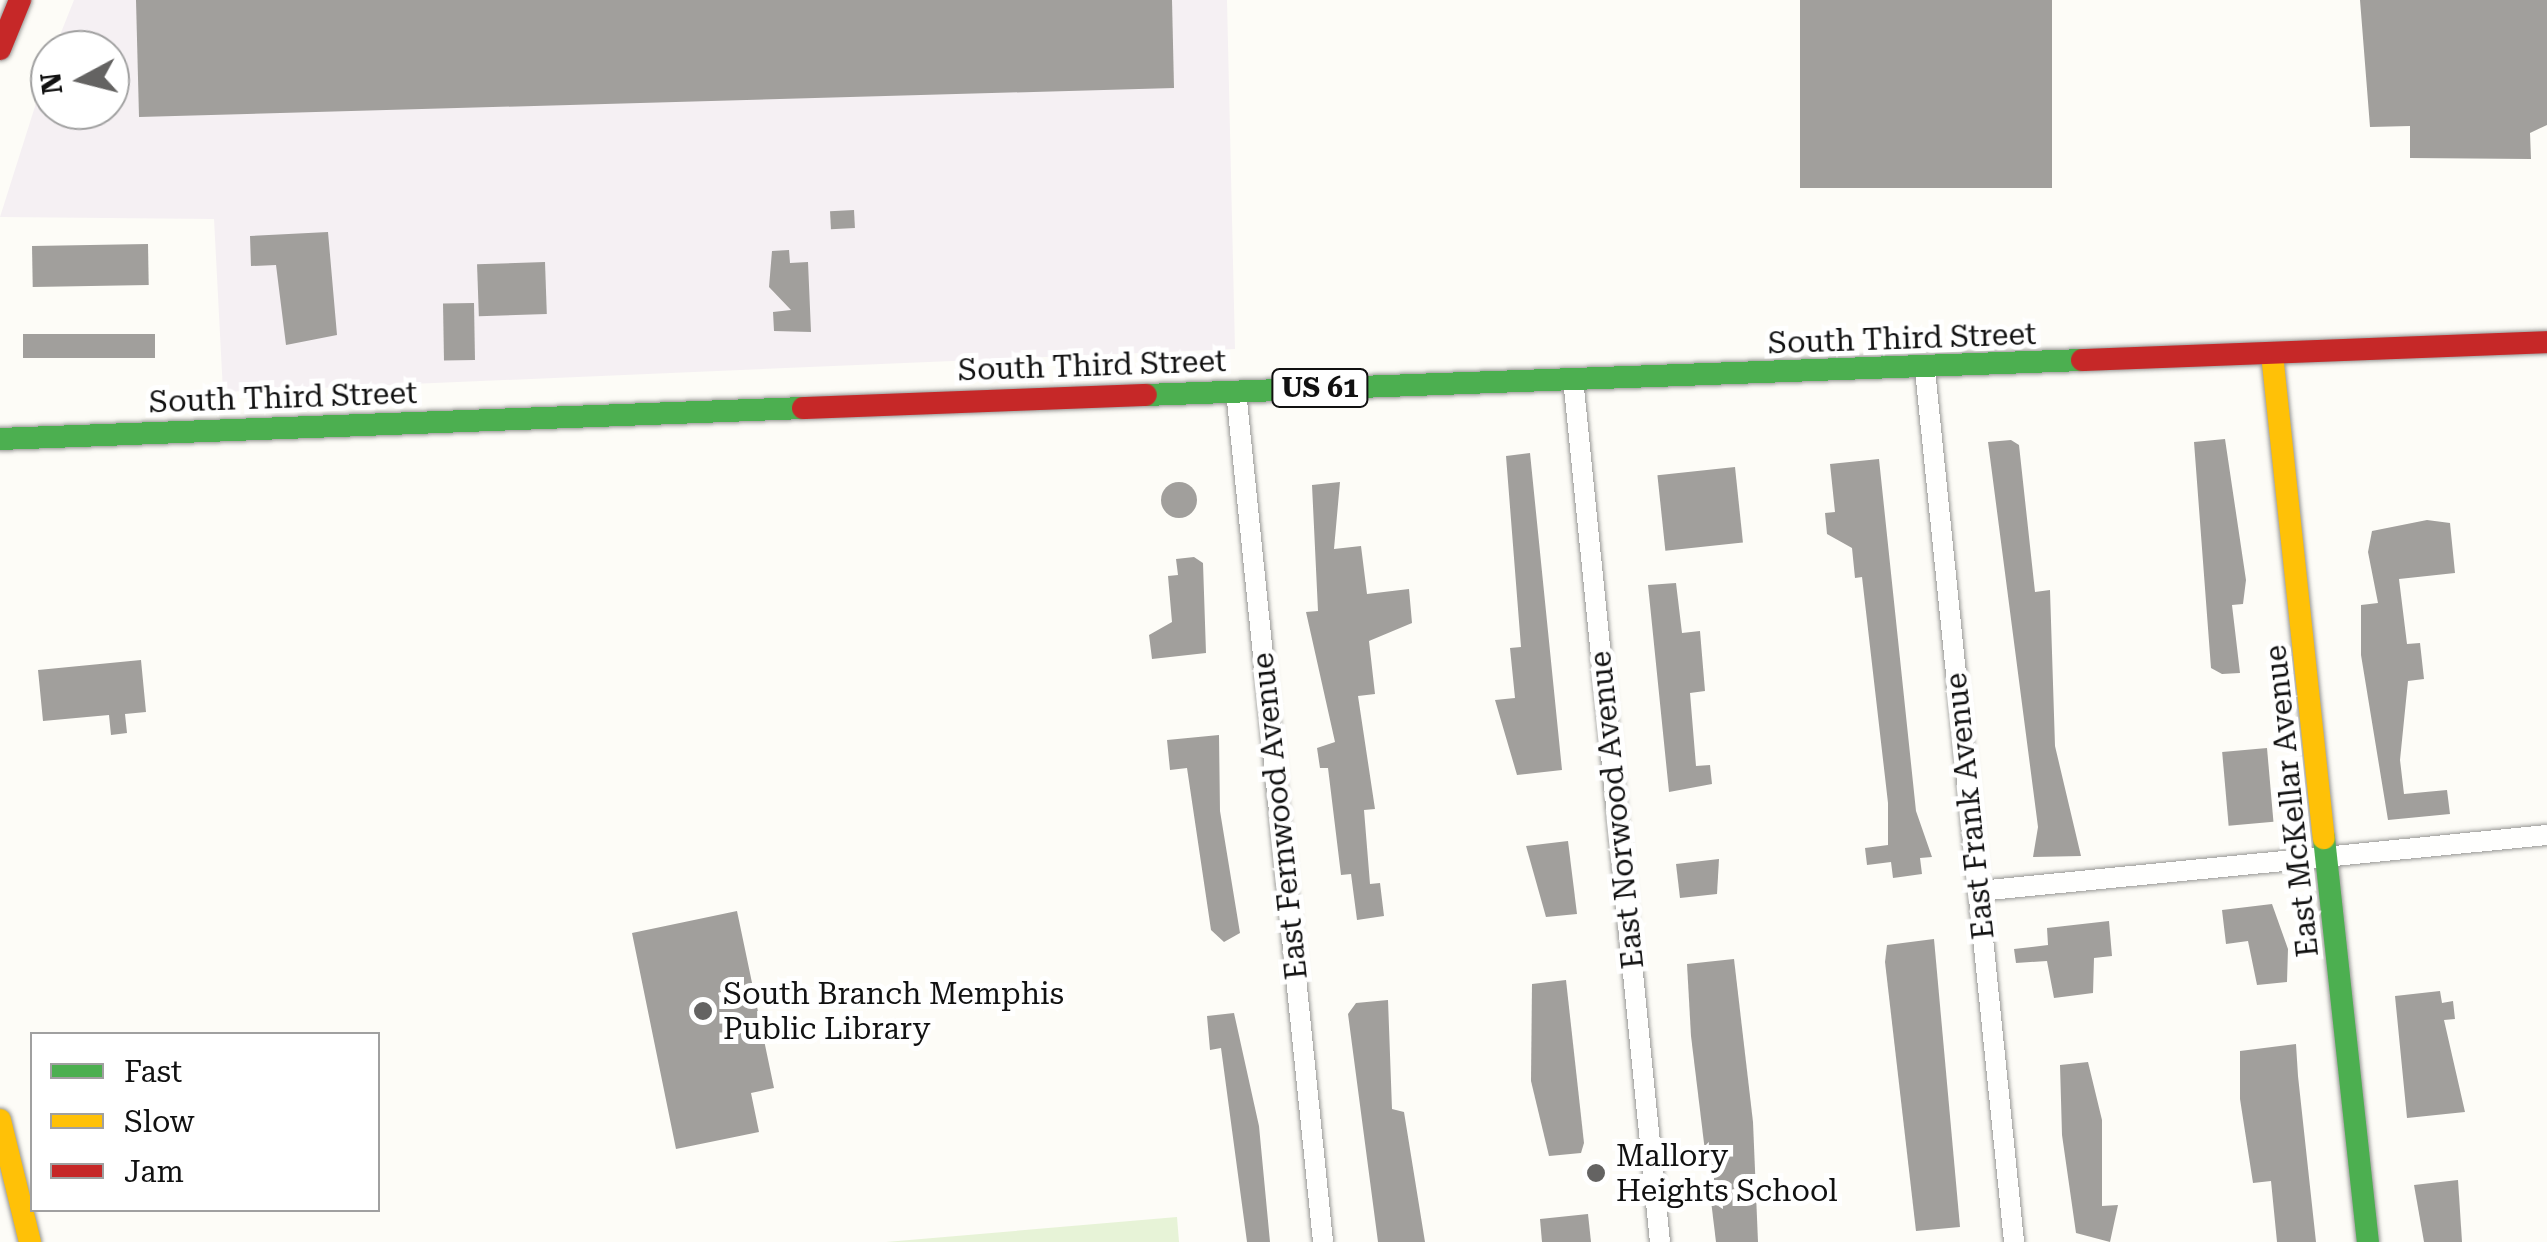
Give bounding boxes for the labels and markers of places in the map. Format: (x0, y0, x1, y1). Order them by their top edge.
place label: South Branch Memphis Public Library (723, 976, 1064, 1046)
marker: South Branch Memphis Public Library (692, 1000, 714, 1022)
place label: Mallory Heights School (1616, 1138, 1838, 1208)
marker: Mallory Heights School (1585, 1162, 1607, 1184)

